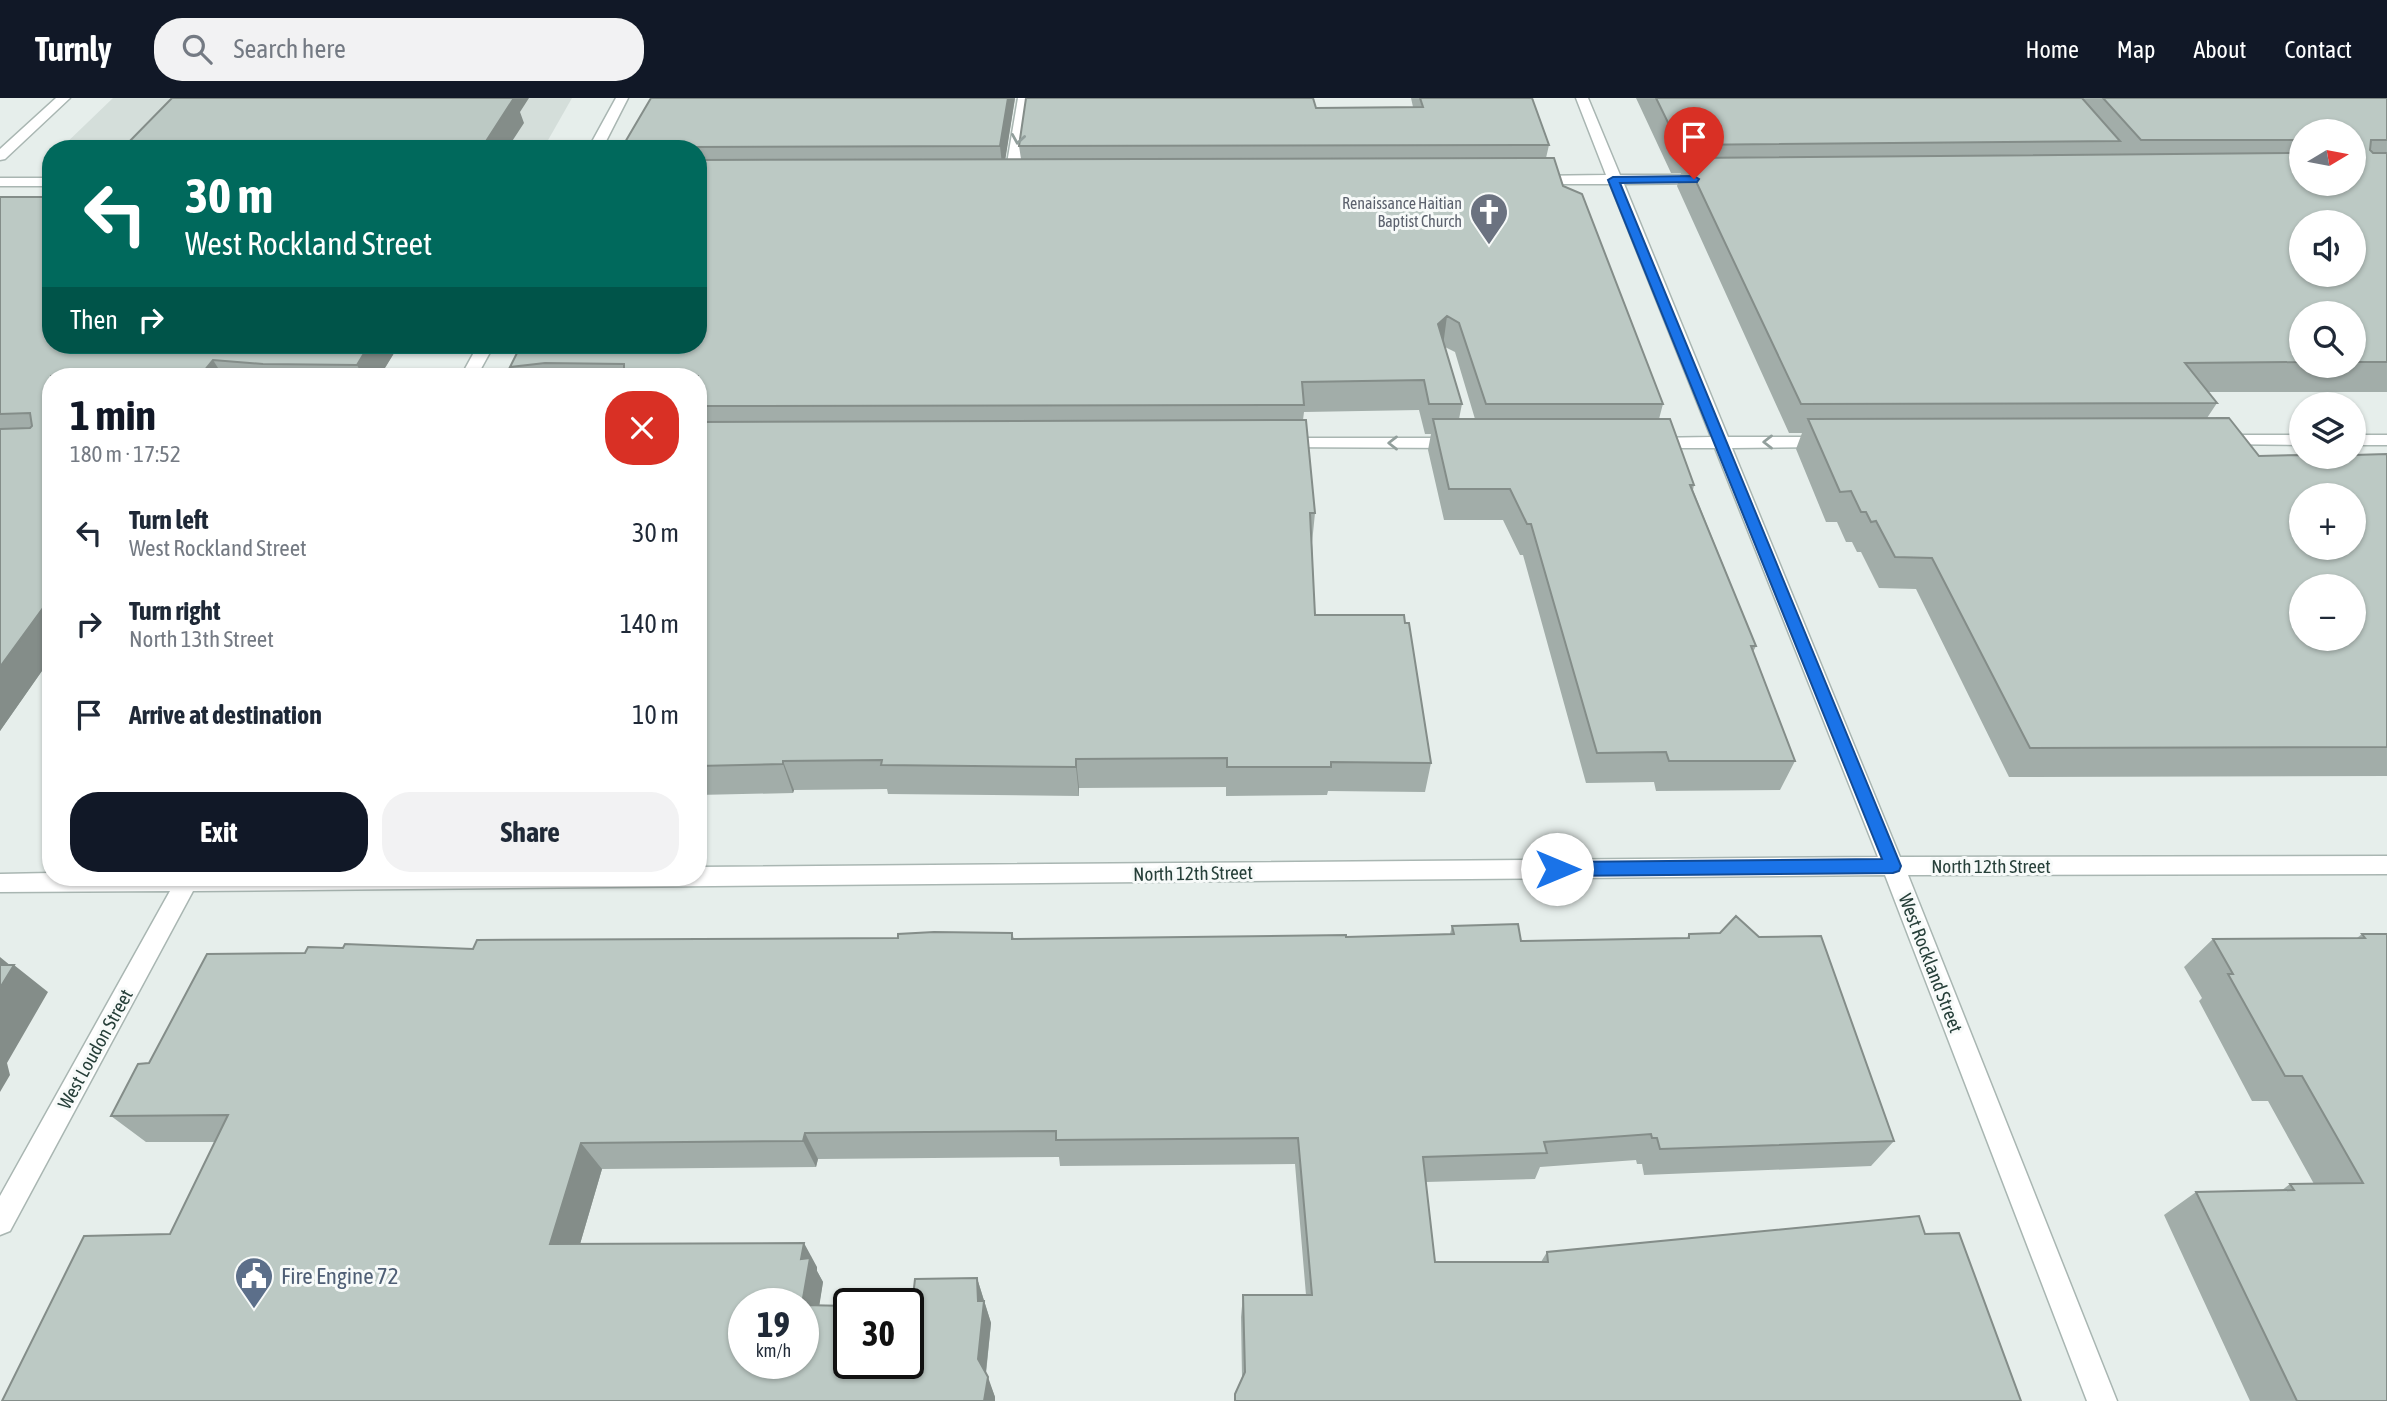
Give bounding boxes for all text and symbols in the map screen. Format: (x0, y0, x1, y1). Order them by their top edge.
search box (154, 18, 644, 81)
text: Turnly (35, 30, 112, 68)
icon: search (178, 30, 216, 68)
text: Search here (234, 34, 346, 64)
text: Home (2025, 36, 2079, 63)
text: Map (2117, 36, 2155, 63)
text: About (2193, 36, 2246, 63)
text: Contact (2284, 36, 2352, 63)
pin (1664, 107, 1724, 179)
icon: arrive (1675, 118, 1713, 156)
north arrow (2289, 119, 2366, 196)
map controls (2289, 119, 2366, 651)
one-way arrow (1011, 133, 1026, 145)
text: 30 m (185, 167, 273, 223)
icon: left (70, 168, 161, 259)
church icon: Renaissance Haitian Baptist Church (1468, 191, 1510, 246)
place label: Renaissance Haitian Baptist Church (1342, 194, 1462, 231)
button: sound (2289, 210, 2366, 287)
text: West Rockland Street (185, 225, 432, 262)
icon: right (132, 301, 170, 339)
button: search (2289, 301, 2366, 378)
text: Then (70, 305, 118, 335)
text: 1 min (70, 391, 156, 439)
button: close (605, 391, 679, 465)
button: layers (2289, 392, 2366, 469)
one-way arrow (1762, 434, 1772, 450)
one-way arrow (1387, 435, 1398, 451)
text: 180 m · 17:52 (70, 441, 181, 467)
button: + (2289, 483, 2366, 560)
text: Turn left (129, 505, 209, 535)
icon: left (70, 514, 108, 552)
text: 30 m (632, 518, 679, 548)
text: West Rockland Street (129, 535, 307, 561)
button: − (2289, 574, 2366, 651)
text: Turn right (129, 596, 220, 626)
icon: right (70, 605, 108, 643)
text: 140 m (620, 609, 679, 639)
text: North 13th Street (129, 626, 274, 652)
icon: arrive (70, 696, 108, 734)
text: Arrive at destination (129, 700, 322, 730)
text: 10 m (632, 700, 679, 730)
button: Exit (70, 792, 368, 872)
button: Share (382, 792, 679, 872)
position arrow (1520, 832, 1594, 906)
street label: North 12th Street (1931, 855, 2051, 877)
street label: North 12th Street (1133, 861, 1253, 885)
street label: West Rockland Street (1894, 891, 1968, 1035)
street label: West Loudon Street (53, 985, 137, 1113)
public building icon: Fire Engine 72 (233, 1255, 275, 1310)
place label: Fire Engine 72 (281, 1263, 398, 1289)
speed limit sign: 30 (833, 1288, 924, 1379)
text: 19 (757, 1304, 790, 1344)
text: km/h (756, 1340, 791, 1361)

